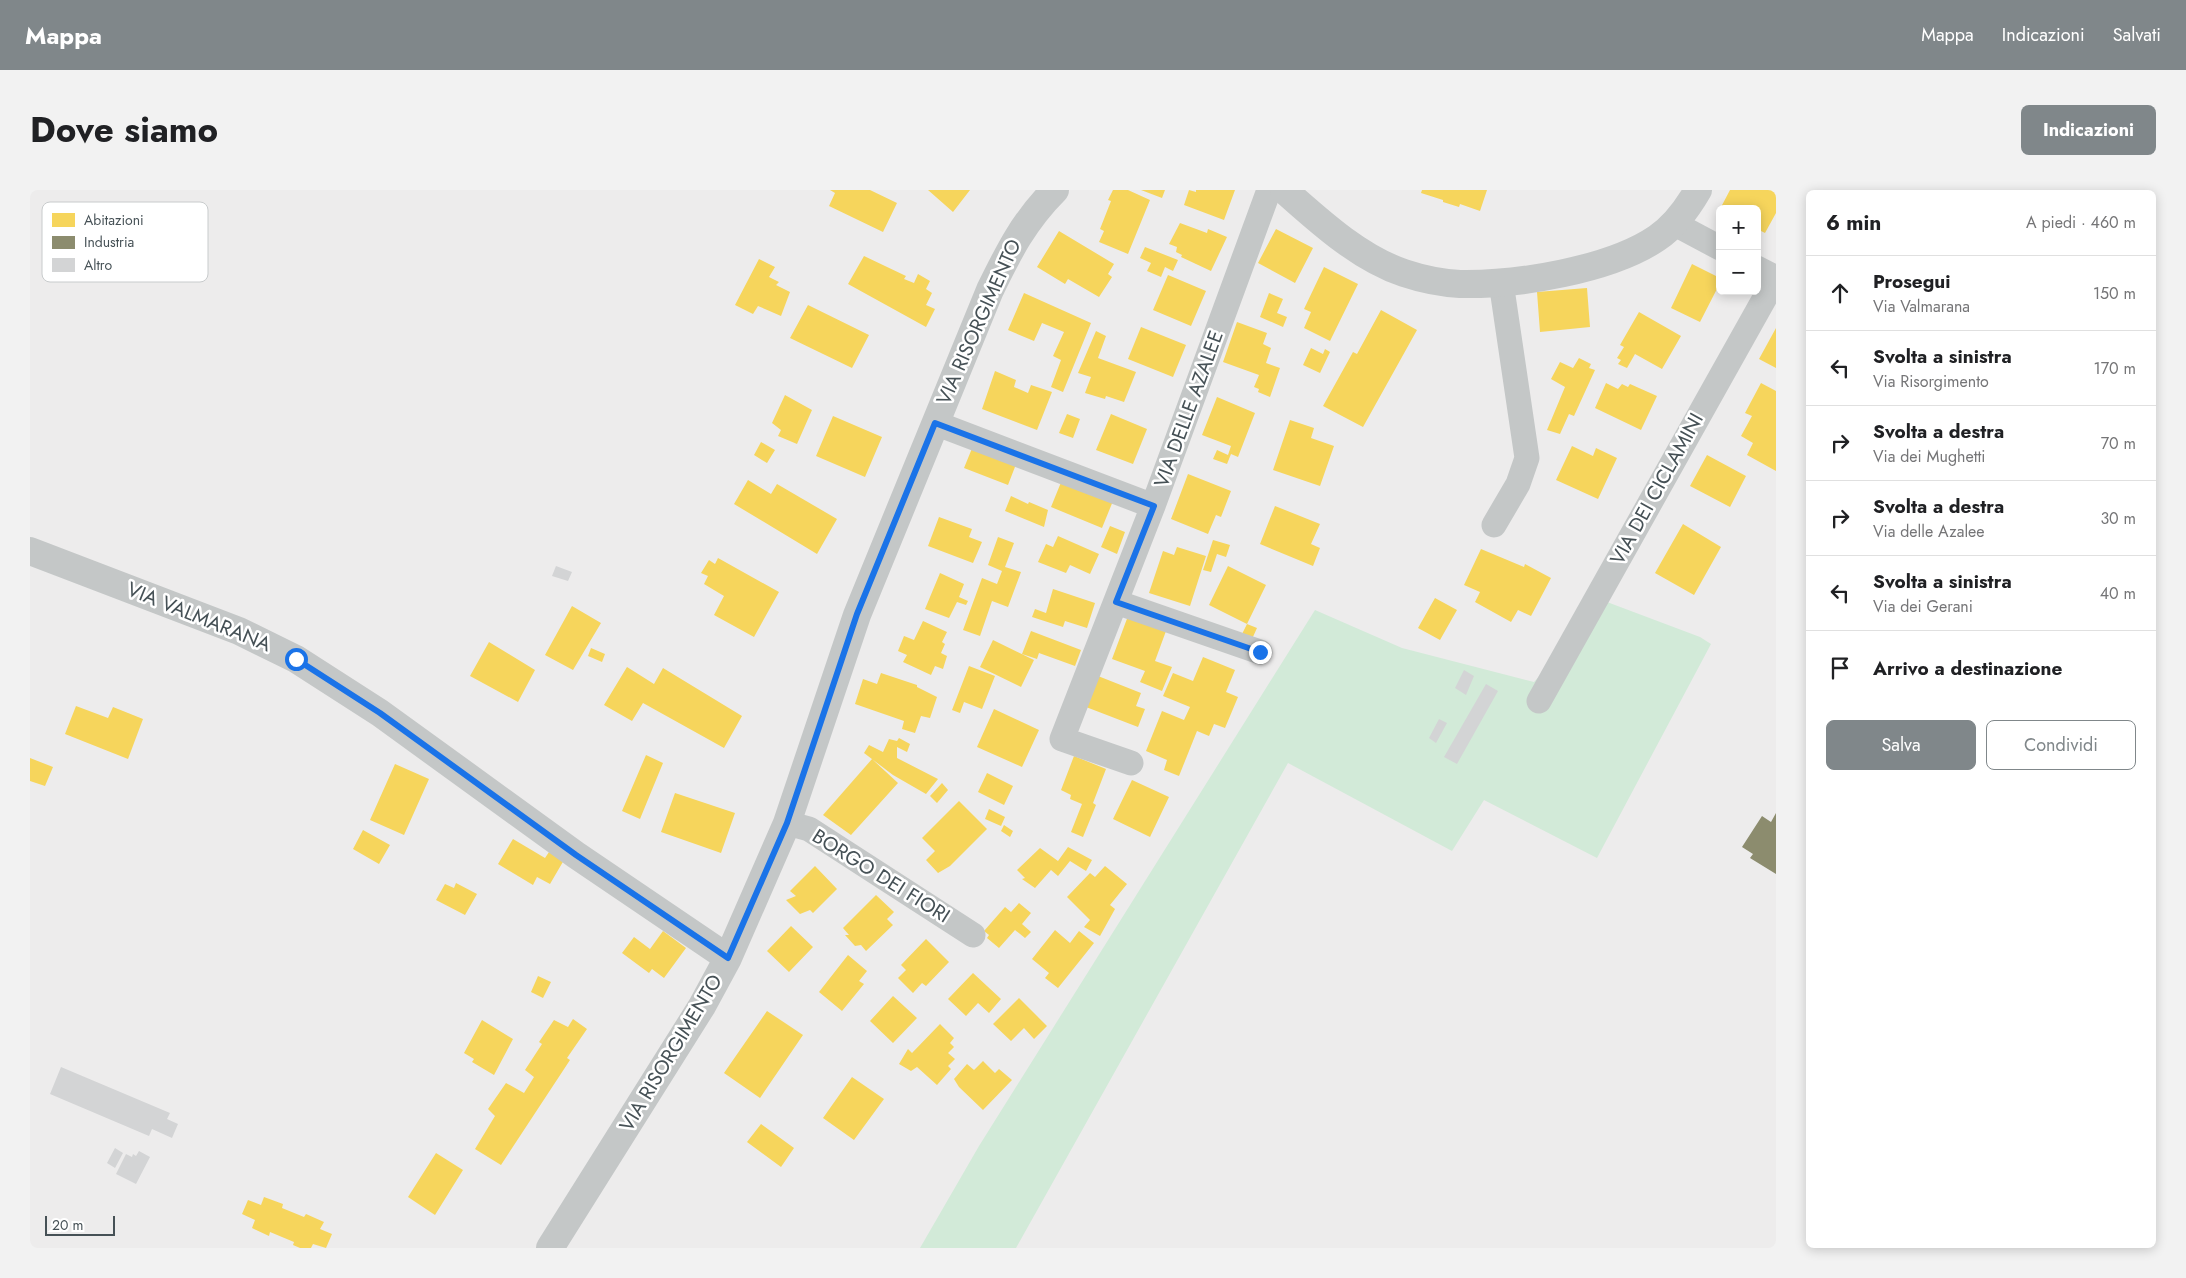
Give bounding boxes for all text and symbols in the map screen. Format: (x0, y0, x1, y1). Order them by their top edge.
text: Mappa (25, 18, 102, 53)
text: Mappa (1921, 22, 1974, 48)
text: Indicazioni (2002, 22, 2085, 48)
text: Salvati (2113, 22, 2161, 48)
text: Dove siamo (30, 105, 218, 155)
button: Indicazioni (2021, 105, 2156, 155)
legend (42, 202, 208, 282)
map controls (1716, 205, 1761, 295)
button: + (1716, 205, 1761, 250)
text: 6 min (1826, 208, 1881, 238)
text: Abitazioni (84, 210, 144, 230)
text: A piedi · 460 m (2026, 211, 2136, 234)
text: Industria (84, 232, 134, 252)
street label: VIA RISORGIMENTO (929, 235, 1029, 409)
button: − (1716, 250, 1761, 295)
text: Altro (84, 255, 112, 275)
text: Prosegui (1873, 268, 1951, 295)
icon: ahead (1826, 279, 1854, 307)
text: 150 m (2093, 282, 2136, 305)
text: Via Valmarana (1873, 295, 1970, 318)
street label: VIA DELLE AZALEE (1147, 326, 1231, 492)
text: Svolta a sinistra (1873, 343, 2012, 370)
icon: left (1826, 354, 1854, 382)
text: 170 m (2094, 357, 2136, 380)
text: Via Risorgimento (1873, 370, 1989, 393)
street label: VIA DEI CICLAMINI (1603, 408, 1711, 570)
text: Svolta a destra (1873, 418, 2004, 445)
icon: right (1826, 429, 1854, 457)
text: 70 m (2101, 432, 2136, 455)
text: Via dei Mughetti (1873, 445, 1986, 468)
text: Svolta a destra (1873, 493, 2004, 520)
icon: right (1826, 504, 1854, 532)
text: 30 m (2100, 507, 2136, 530)
text: Via delle Azalee (1873, 520, 1985, 543)
text: Svolta a sinistra (1873, 568, 2012, 595)
street label: VIA VALMARANA (123, 575, 276, 659)
icon: left (1826, 579, 1854, 607)
text: 40 m (2100, 582, 2136, 605)
text: Via dei Gerani (1873, 595, 1973, 618)
route end (1249, 641, 1272, 664)
route start (285, 648, 308, 671)
icon: arrive (1826, 654, 1854, 682)
text: Arrivo a destinazione (1873, 655, 2062, 682)
button: Salva (1826, 720, 1976, 770)
button: Condividi (1986, 720, 2136, 770)
street label: BORGO DEI FIORI (806, 822, 956, 930)
street label: VIA RISORGIMENTO (613, 969, 729, 1137)
scale bar (45, 1213, 115, 1236)
text: 20 m (52, 1215, 84, 1235)

